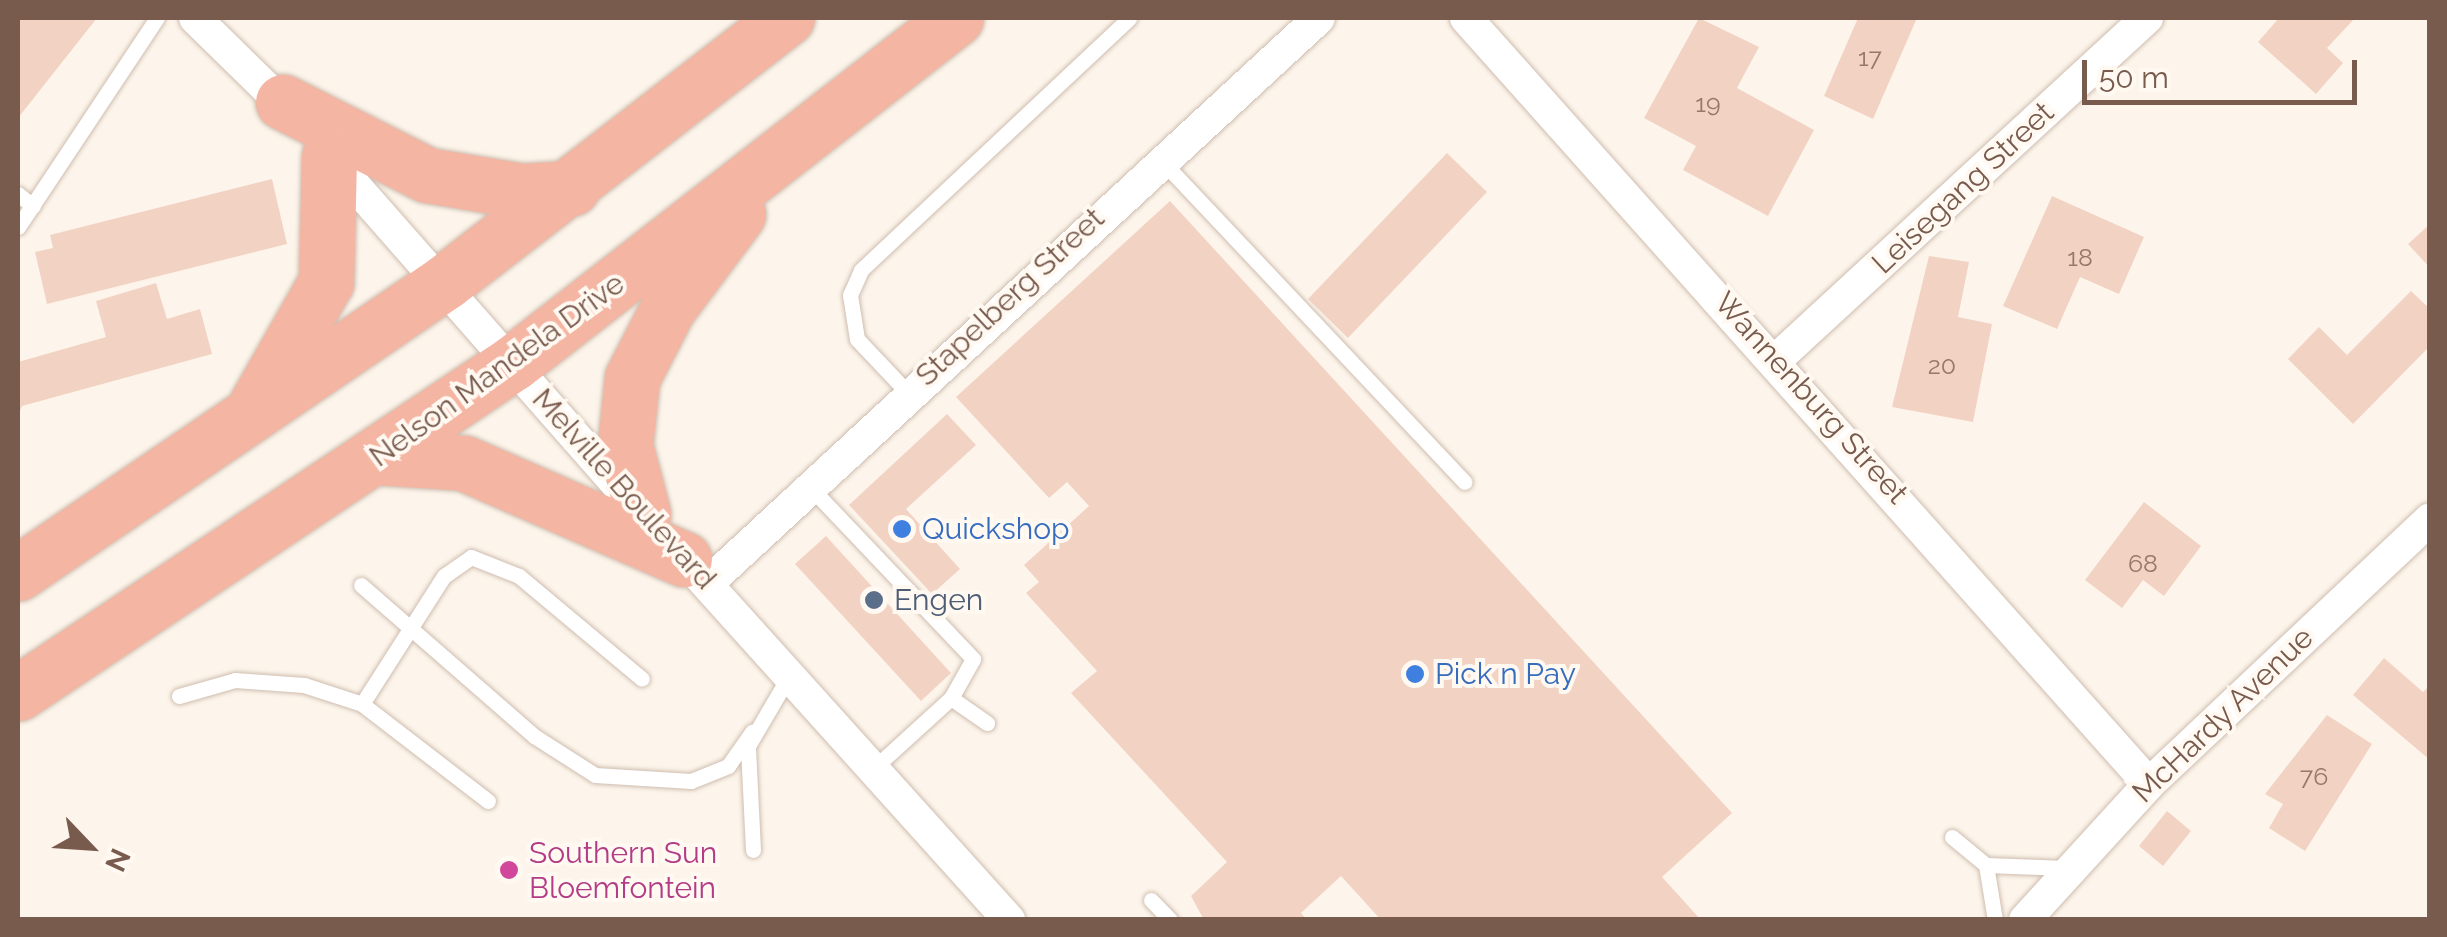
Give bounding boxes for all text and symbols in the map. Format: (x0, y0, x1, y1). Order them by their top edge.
scale bar (2087, 40, 2362, 102)
house number: 17 (1858, 42, 1882, 72)
text: 50 m (2099, 60, 2169, 95)
house number: 19 (1695, 88, 1721, 118)
street label: Leisegang Street (1865, 95, 2061, 281)
street label: Stapelberg Street (908, 201, 1112, 393)
house number: 18 (2067, 242, 2093, 272)
street label: Nelson Mandela Drive (363, 265, 631, 475)
street label: Wannenburg Street (1707, 285, 1915, 511)
house number: 20 (1928, 350, 1956, 380)
street label: Melville Boulevard (525, 381, 723, 597)
place label: Quickshop (922, 511, 1070, 547)
marker: Quickshop (891, 518, 913, 540)
house number: 68 (2128, 548, 2158, 578)
place label: Engen (894, 582, 983, 618)
marker: Engen (863, 589, 885, 611)
street label: McHardy Avenue (2125, 619, 2321, 811)
place label: Pick n Pay (1435, 656, 1576, 692)
marker: Pick n Pay (1404, 663, 1426, 685)
house number: 76 (2300, 761, 2328, 791)
north arrow (40, 797, 140, 897)
place label: Southern Sun Bloemfontein (529, 835, 717, 906)
text: N (98, 843, 137, 877)
marker: Southern Sun Bloemfontein (498, 859, 520, 881)

